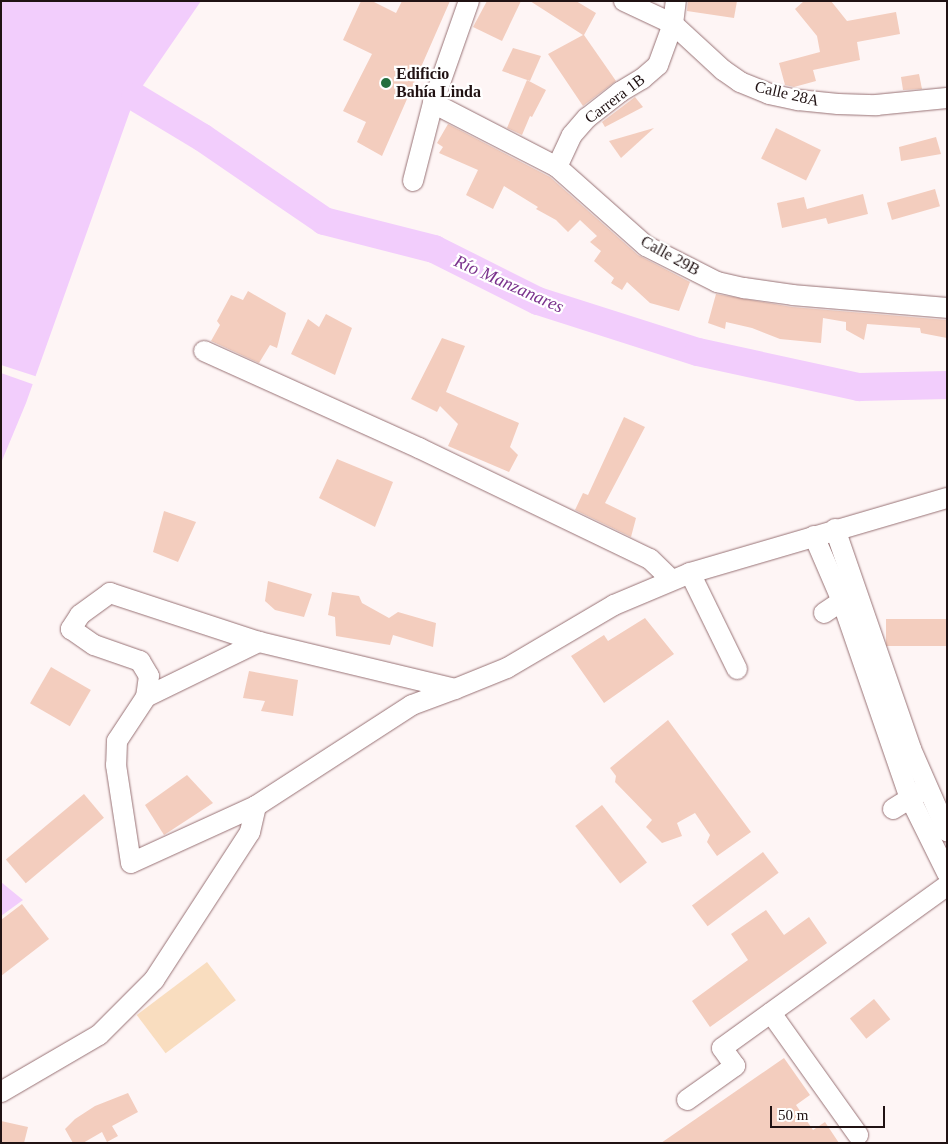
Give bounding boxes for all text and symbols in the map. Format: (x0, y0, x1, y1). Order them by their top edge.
place label: Edificio Bahía Linda (396, 64, 481, 102)
street label: Carrera 1B (581, 70, 649, 128)
marker: Edificio Bahía Linda (380, 77, 392, 89)
street label: Calle 28A (753, 77, 821, 111)
street label: Calle 29B (637, 232, 703, 280)
water label: Río Manzanares (451, 250, 567, 318)
scale bar (773, 1096, 888, 1128)
text: 50 m (778, 1107, 808, 1123)

